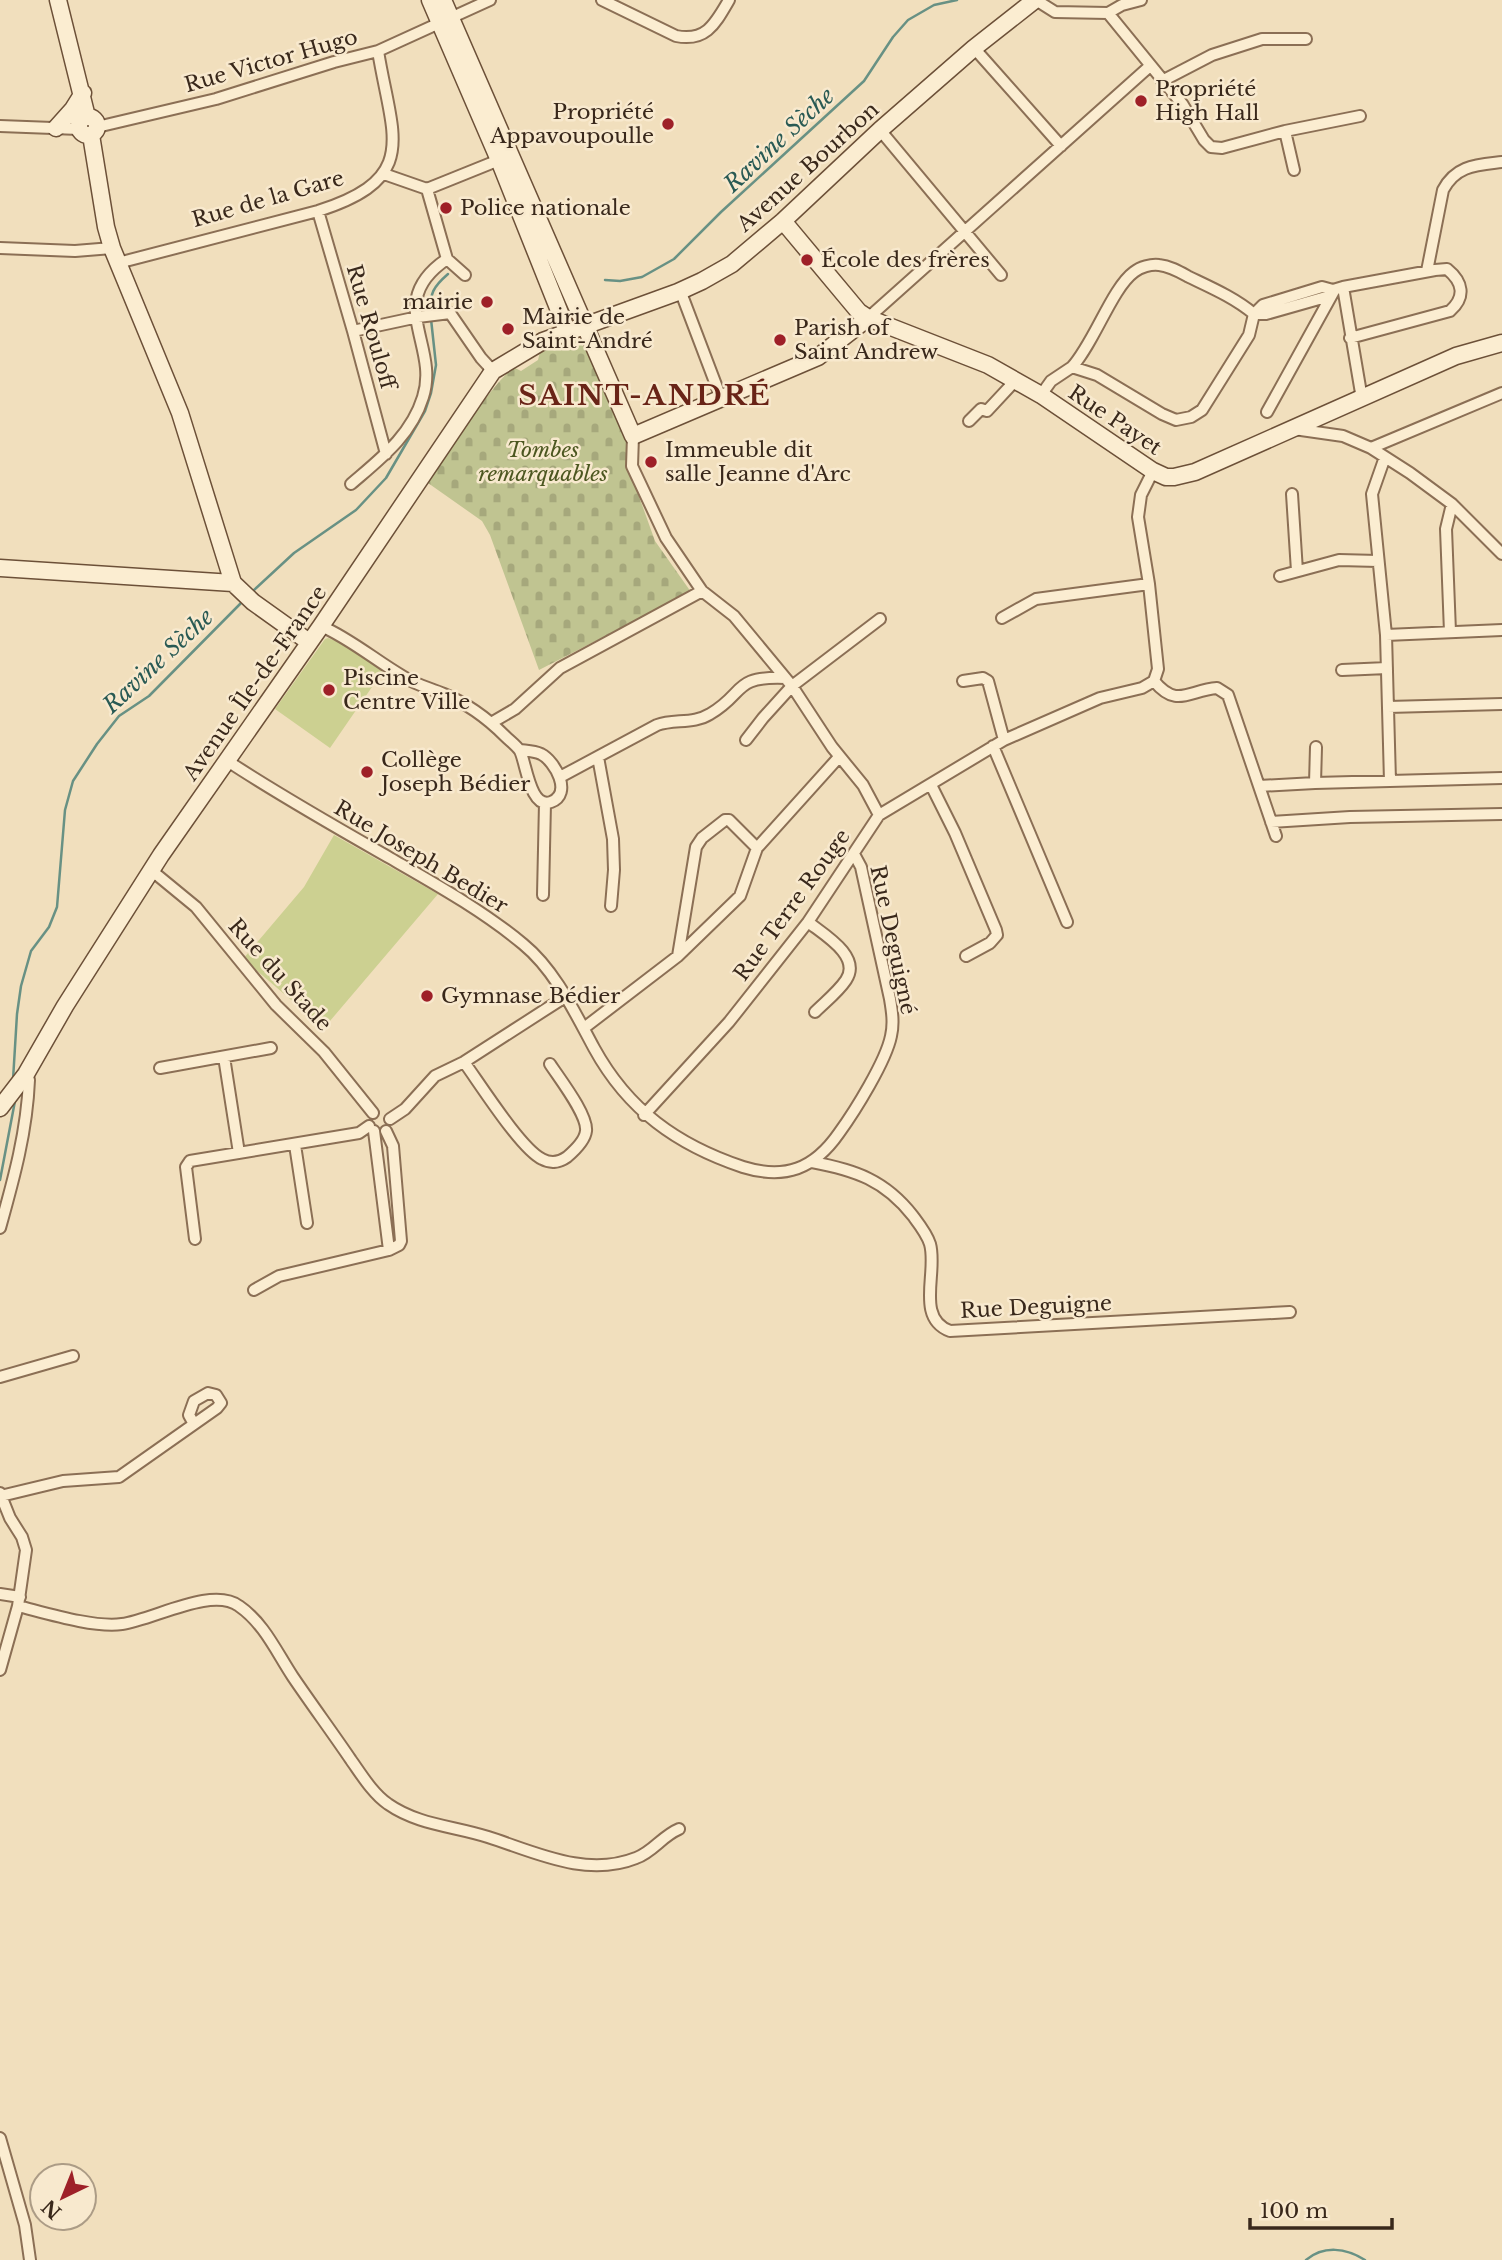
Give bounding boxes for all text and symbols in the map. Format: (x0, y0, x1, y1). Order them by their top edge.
street label: Rue Victor Hugo (181, 24, 361, 98)
place label: Propriété High Hall (1155, 76, 1260, 126)
water label: Ravine Sèche (717, 81, 840, 199)
marker: Propriété High Hall (1133, 93, 1149, 109)
street label: Avenue Bourbon (731, 96, 884, 238)
place label: Propriété Appavoupoulle (489, 99, 654, 149)
marker: Propriété Appavoupoulle (660, 116, 676, 132)
street label: Rue de la Gare (189, 165, 347, 233)
place label: Police nationale (460, 195, 631, 221)
marker: Police nationale (438, 200, 454, 216)
place label: École des frères (821, 247, 990, 273)
marker: École des frères (799, 252, 815, 268)
street label: Rue Rouloff (341, 262, 402, 395)
place label: mairie (402, 289, 473, 315)
marker: mairie (479, 294, 495, 310)
place label: Mairie de Saint-André (522, 304, 653, 354)
place label: Parish of Saint Andrew (794, 315, 938, 365)
marker: Mairie de Saint-André (500, 321, 516, 337)
marker: Parish of Saint Andrew (772, 332, 788, 348)
district label: SAINT-ANDRÉ (518, 378, 772, 413)
street label: Rue Payet (1063, 379, 1167, 461)
park label: Tombes remarquables (478, 437, 608, 487)
place label: Immeuble dit salle Jeanne d'Arc (665, 437, 851, 487)
marker: Immeuble dit salle Jeanne d'Arc (643, 454, 659, 470)
street label: Avenue Île-de-France (177, 580, 332, 786)
water label: Ravine Sèche (96, 602, 219, 720)
place label: Piscine Centre Ville (343, 665, 470, 715)
marker: Piscine Centre Ville (321, 682, 337, 698)
place label: Collège Joseph Bédier (378, 747, 530, 797)
marker: Collège Joseph Bédier (359, 764, 375, 780)
street label: Rue Joseph Bedier (329, 795, 513, 919)
street label: Rue Terre Rouge (728, 824, 856, 986)
street label: Rue Deguigné (864, 863, 922, 1017)
street label: Rue du Stade (223, 913, 337, 1037)
place label: Gymnase Bédier (441, 983, 620, 1009)
marker: Gymnase Bédier (419, 988, 435, 1004)
street label: Rue Deguigne (959, 1290, 1113, 1324)
north arrow (28, 2162, 98, 2232)
scale bar (1250, 2186, 1392, 2230)
text: N (37, 2194, 66, 2224)
text: 100 m (1260, 2198, 1328, 2224)

